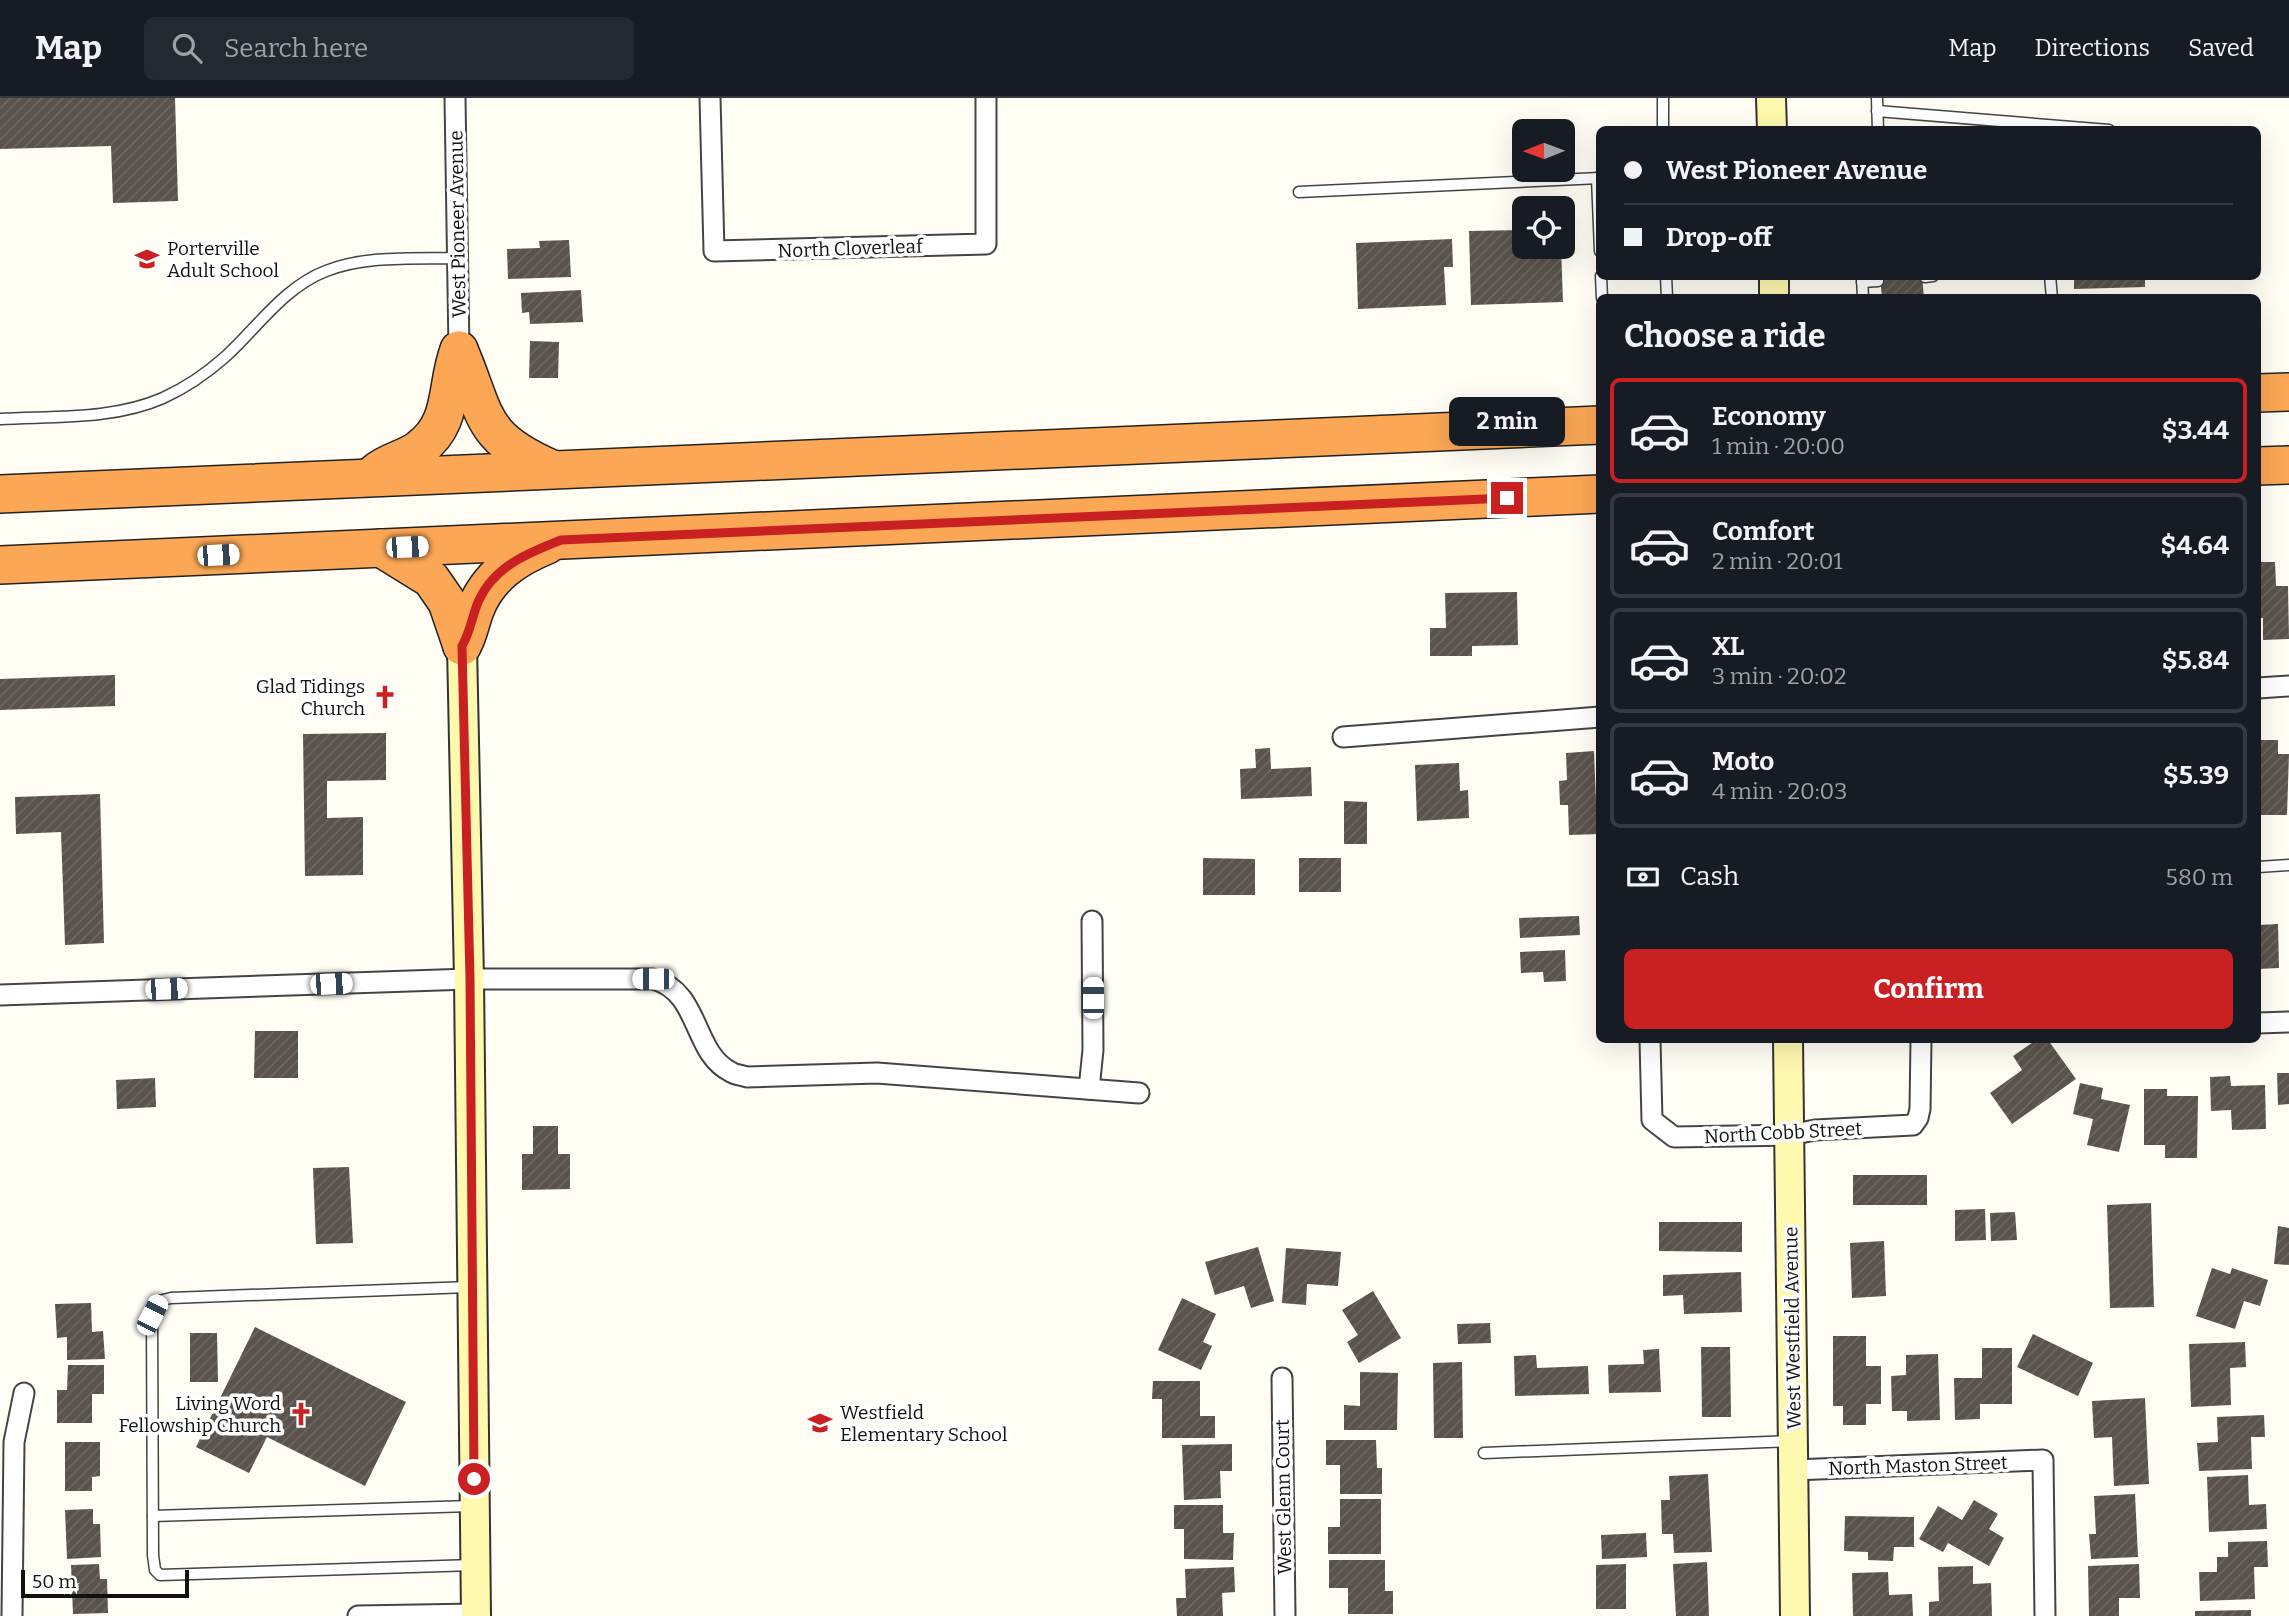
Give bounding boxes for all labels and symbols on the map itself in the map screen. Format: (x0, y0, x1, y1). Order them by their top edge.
north arrow (1512, 119, 1575, 182)
street label: West Pioneer Avenue (444, 130, 471, 318)
street label: North Cloverleaf (777, 234, 924, 263)
place label: Porterville Adult School (167, 237, 279, 282)
school or university icon: Porterville Adult School (133, 245, 161, 273)
callout: 2 min (1449, 396, 1565, 446)
route end (1491, 482, 1523, 514)
car (386, 536, 429, 558)
car (197, 543, 240, 567)
place label: Glad Tidings Church (256, 675, 365, 720)
church icon: Glad Tidings Church (371, 683, 399, 711)
car (633, 969, 675, 990)
car (310, 973, 353, 995)
car (1083, 977, 1104, 1019)
car (145, 978, 188, 1000)
street label: North Cobb Street (1703, 1117, 1863, 1148)
street label: West Westfield Avenue (1779, 1226, 1806, 1430)
car (134, 1292, 171, 1338)
place label: Living Word Fellowship Church (118, 1392, 281, 1437)
church icon: Living Word Fellowship Church (287, 1400, 315, 1428)
place label: Westfield Elementary School (840, 1401, 1007, 1446)
school or university icon: Westfield Elementary School (806, 1409, 834, 1437)
street label: West Glenn Court (1271, 1419, 1296, 1575)
street label: North Maston Street (1828, 1451, 2008, 1480)
route start (458, 1463, 490, 1495)
scale bar (21, 1567, 189, 1599)

